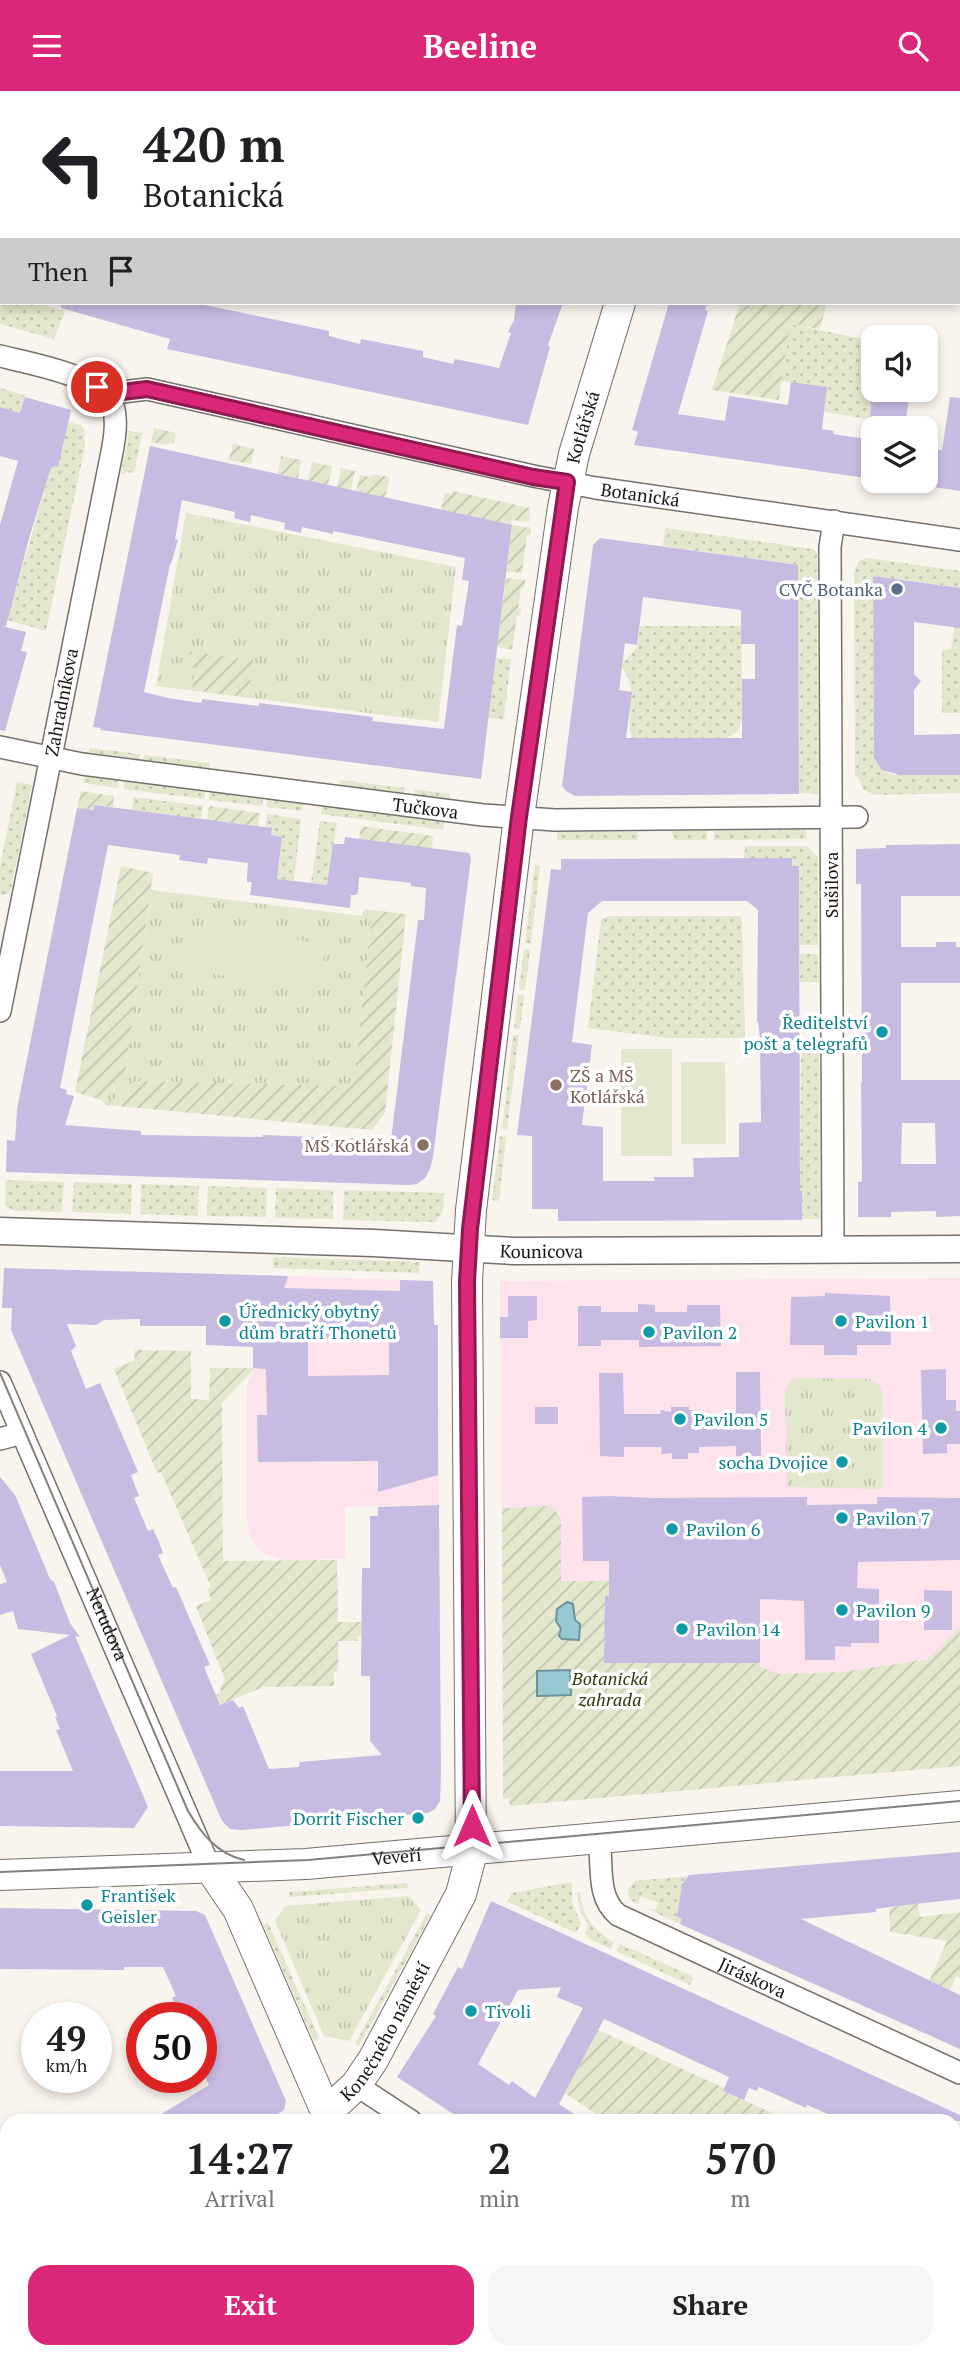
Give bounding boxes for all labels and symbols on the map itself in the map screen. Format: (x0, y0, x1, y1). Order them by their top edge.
pin (67, 357, 127, 417)
street label: Kotlářská (560, 388, 605, 465)
street label: Botanická (599, 477, 681, 512)
place label: CVČ Botanka (779, 577, 883, 601)
marker: CVČ Botanka (889, 581, 905, 597)
street label: Zahradníkova (39, 646, 83, 758)
street label: Tučkova (391, 792, 460, 824)
street label: Sušilova (819, 852, 843, 918)
place label: Ředitelství pošt a telegrafů (743, 1010, 869, 1055)
marker: Ředitelství pošt a telegrafů (874, 1024, 890, 1040)
place label: ZŠ a MŠ Kotlářská (570, 1063, 645, 1108)
marker: ZŠ a MŠ Kotlářská (548, 1077, 564, 1093)
place label: MŠ Kotlářská (305, 1133, 409, 1157)
marker: MŠ Kotlářská (415, 1137, 431, 1153)
street label: Kounicova (499, 1238, 583, 1263)
place label: Úřednický obytný dům bratří Thonetů (239, 1299, 397, 1344)
place label: Pavilon 1 (855, 1309, 929, 1333)
marker: Úřednický obytný dům bratří Thonetů (217, 1313, 233, 1329)
marker: Pavilon 1 (833, 1313, 849, 1329)
place label: Pavilon 2 (663, 1320, 737, 1344)
marker: Pavilon 2 (641, 1324, 657, 1340)
place label: Pavilon 5 (694, 1407, 768, 1431)
marker: Pavilon 5 (672, 1411, 688, 1427)
place label: Pavilon 4 (853, 1416, 927, 1440)
marker: Pavilon 4 (933, 1420, 949, 1436)
place label: socha Dvojice (719, 1450, 828, 1474)
marker: socha Dvojice (834, 1454, 850, 1470)
place label: Pavilon 7 (856, 1506, 930, 1530)
marker: Pavilon 7 (834, 1510, 850, 1526)
place label: Pavilon 6 (686, 1517, 761, 1541)
marker: Pavilon 6 (664, 1521, 680, 1537)
street label: Nerudova (81, 1584, 134, 1664)
place label: Pavilon 9 (856, 1598, 930, 1622)
marker: Pavilon 9 (834, 1602, 850, 1618)
place label: Pavilon 14 (696, 1617, 780, 1641)
marker: Pavilon 14 (674, 1621, 690, 1637)
park label: Botanická zahrada (571, 1666, 649, 1711)
position arrow (435, 1789, 509, 1863)
place label: Dorrit Fischer (293, 1806, 404, 1830)
marker: Dorrit Fischer (410, 1810, 426, 1826)
street label: Veveří (371, 1842, 423, 1870)
place label: František Geisler (101, 1883, 176, 1928)
marker: František Geisler (79, 1897, 95, 1913)
street label: Jiráskova (715, 1951, 791, 2003)
street label: Konečného náměstí (335, 1957, 435, 2106)
place label: Tivoli (485, 1999, 531, 2023)
speed limit sign: 50 (126, 2002, 217, 2093)
marker: Tivoli (463, 2003, 479, 2019)

